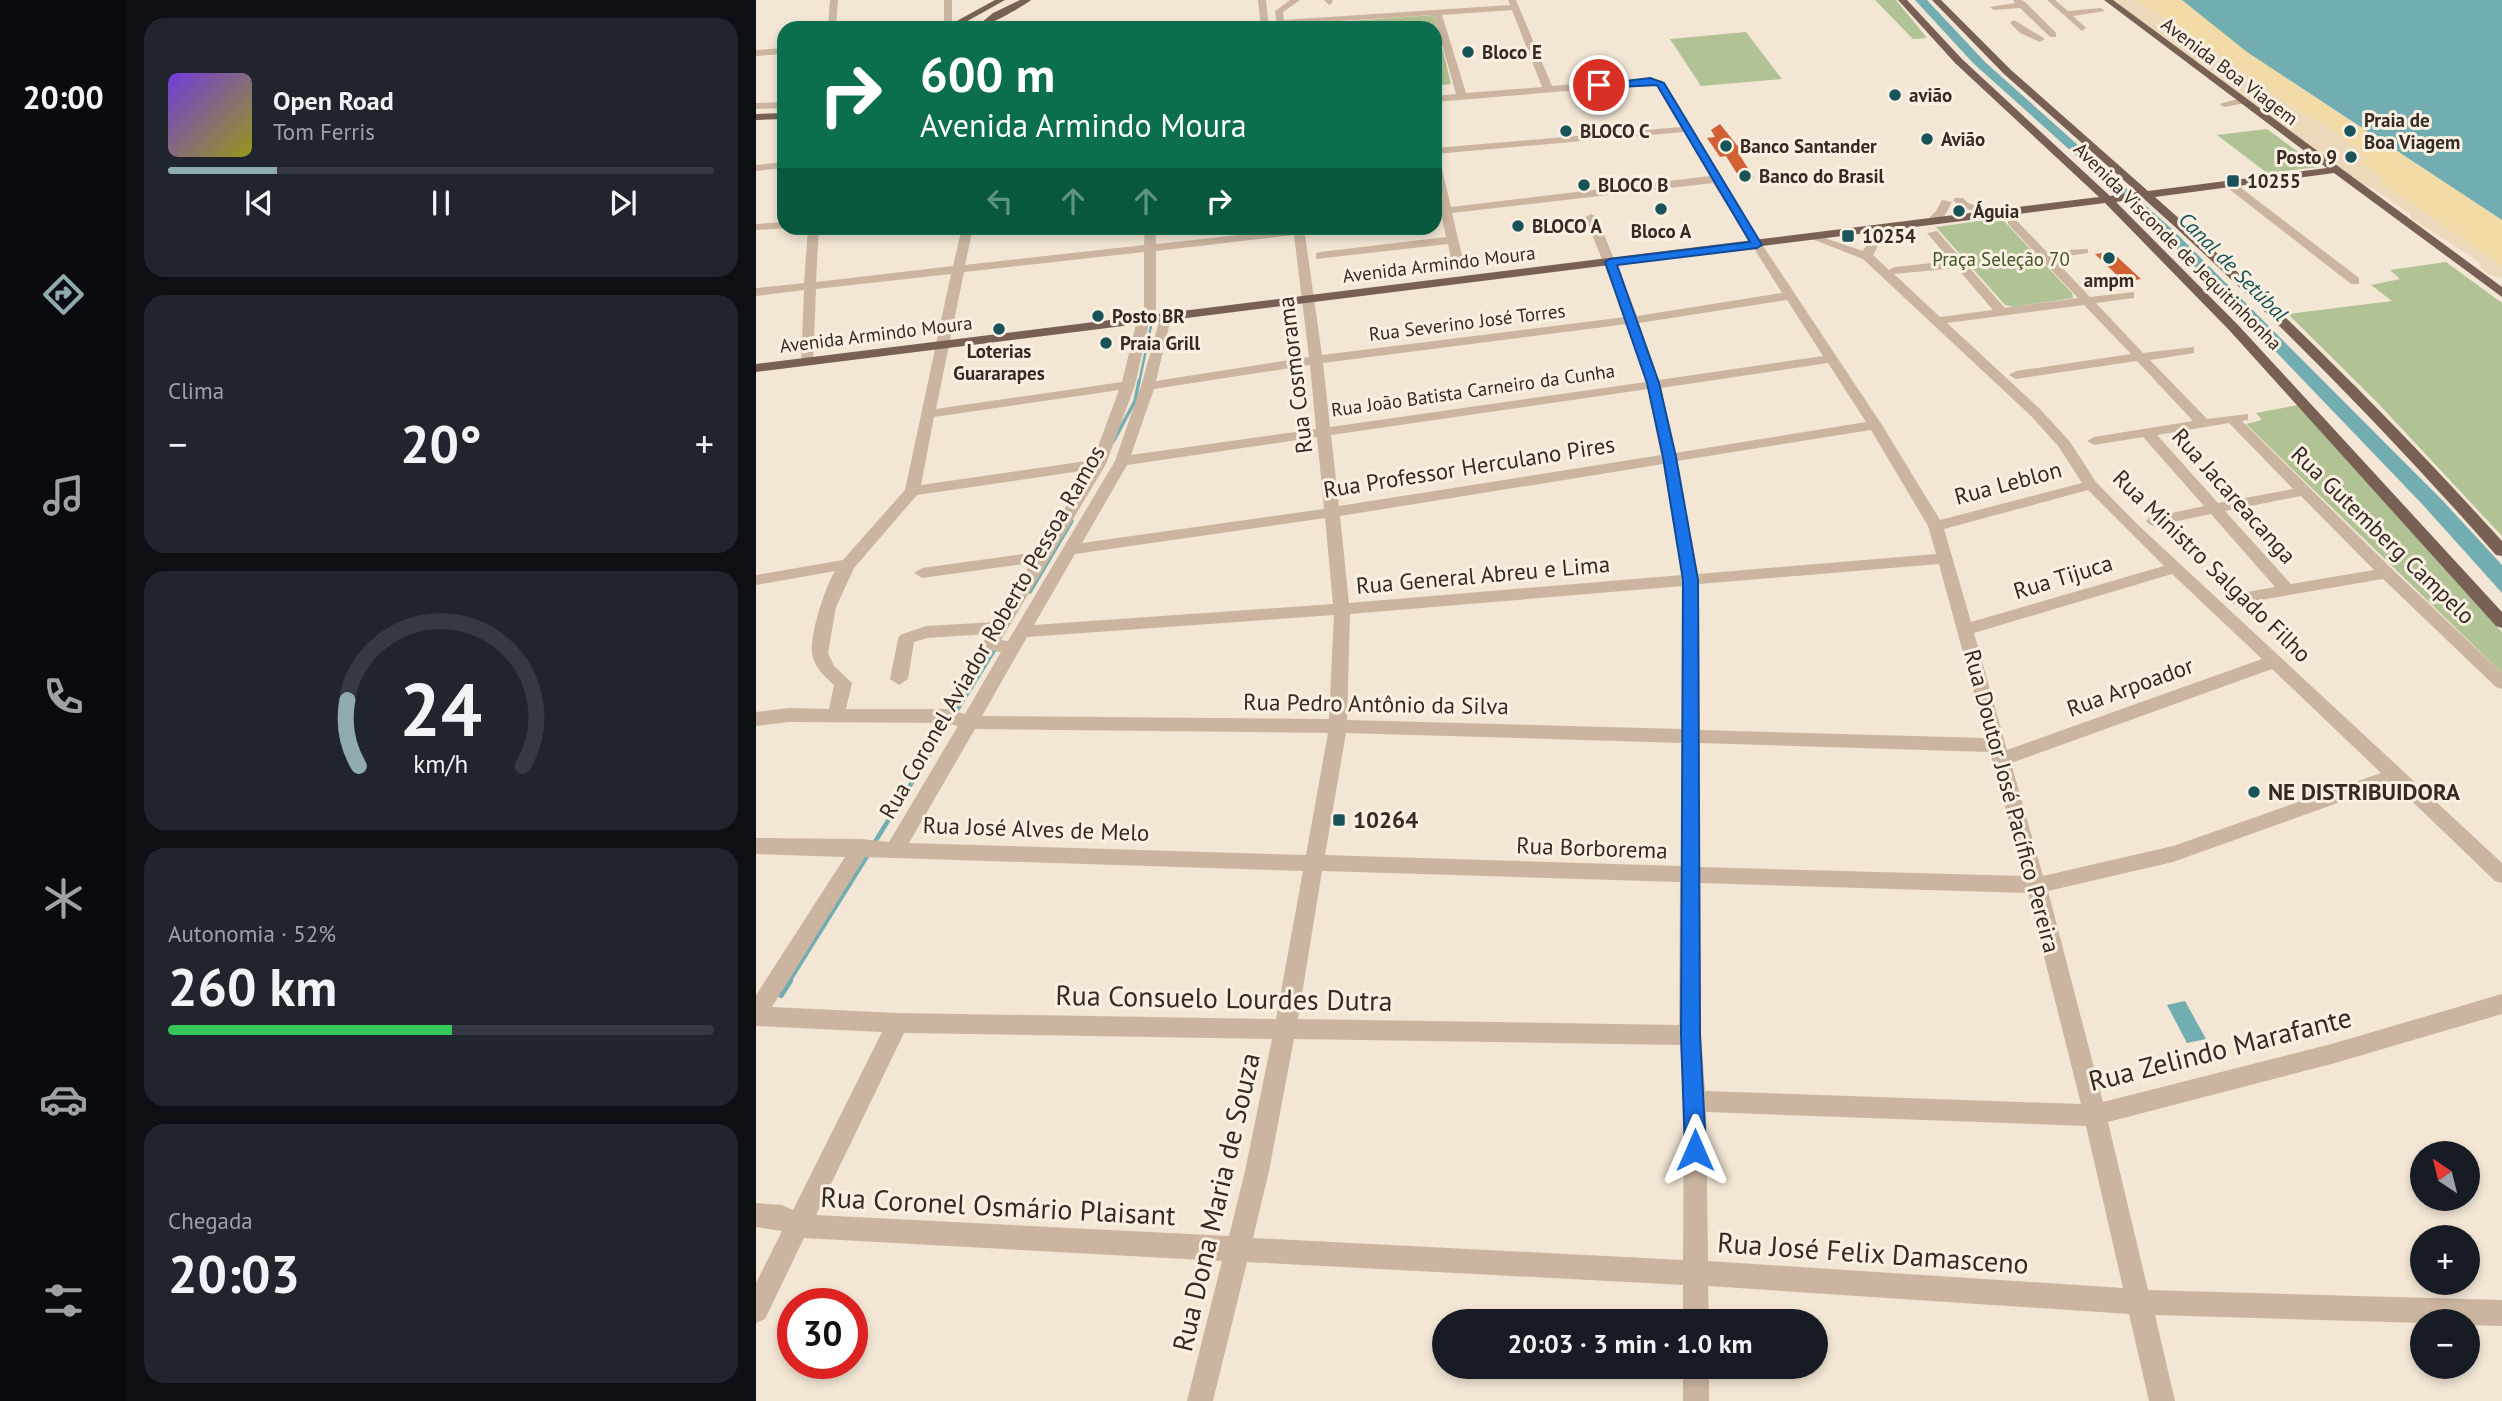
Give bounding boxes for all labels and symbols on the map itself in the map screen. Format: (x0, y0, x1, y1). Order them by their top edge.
street label: Avenida Boa Viagem (2157, 12, 2303, 130)
place label: Bloco E (1482, 40, 1542, 64)
marker: Bloco E (1460, 44, 1476, 60)
pin (1569, 55, 1629, 115)
place label: avião (1909, 83, 1952, 107)
marker: avião (1887, 87, 1903, 103)
place label: Praia de Boa Viagem (2364, 108, 2460, 154)
place label: BLOCO C (1580, 119, 1650, 143)
marker: BLOCO C (1558, 123, 1574, 139)
marker: Praia de Boa Viagem (2342, 123, 2358, 139)
place label: Avião (1941, 127, 1985, 151)
marker: Avião (1919, 131, 1935, 147)
place label: Banco Santander (1740, 134, 1877, 158)
street label: Avenida Visconde de Jequitinhonha (2069, 137, 2287, 355)
marker: Banco Santander (1718, 138, 1734, 154)
place label: Posto 9 (2276, 145, 2337, 169)
marker: Posto 9 (2343, 149, 2359, 165)
place label: Banco do Brasil (1759, 164, 1885, 188)
marker: Banco do Brasil (1737, 168, 1753, 184)
place label: 10255 (2247, 169, 2301, 193)
place label: BLOCO B (1598, 173, 1668, 197)
marker: 10255 (2225, 173, 2241, 189)
marker: BLOCO B (1576, 177, 1592, 193)
place label: Águia (1973, 199, 2019, 223)
marker: Bloco A (1653, 201, 1669, 217)
marker: Águia (1951, 203, 1967, 219)
water label: Canal de Setúbal (2173, 206, 2294, 327)
place label: BLOCO A (1532, 214, 1602, 238)
marker: BLOCO A (1510, 218, 1526, 234)
place label: Bloco A (1631, 219, 1692, 243)
place label: 10254 (1862, 224, 1916, 248)
marker: 10254 (1840, 228, 1856, 244)
street label: Avenida Armindo Moura (1341, 240, 1537, 288)
park label: Praça Seleção 70 (1932, 247, 2070, 271)
marker: ampm (2101, 250, 2117, 266)
place label: ampm (2084, 268, 2134, 292)
street label: Rua Cosmorama (1270, 295, 1319, 455)
street label: Rua Severino José Torres (1367, 298, 1567, 346)
place label: Posto BR (1112, 304, 1185, 328)
marker: Posto BR (1090, 308, 1106, 324)
street label: Avenida Armindo Moura (778, 310, 974, 358)
marker: Loterias Guararapes (991, 321, 1007, 337)
place label: Praia Grill (1120, 331, 1200, 355)
marker: Praia Grill (1098, 335, 1114, 351)
place label: Loterias Guararapes (953, 339, 1045, 385)
street label: Rua João Batista Carneiro da Cunha (1330, 358, 1616, 422)
street label: Rua Jacareacanga (2166, 422, 2303, 569)
street label: Rua Professor Herculano Pires (1321, 429, 1617, 504)
street label: Rua Gutemberg Campelo (2285, 439, 2481, 630)
street label: Rua Coronel Aviador Roberto Pessoa Ramos (872, 440, 1111, 824)
street label: Rua Leblon (1951, 454, 2065, 511)
street label: Rua Ministro Salgado Filho (2107, 463, 2318, 668)
street label: Rua Tijuca (2010, 548, 2116, 605)
street label: Rua General Abreu e Lima (1355, 549, 1611, 600)
street label: Rua Doutor José Pacífico Pereira (1958, 646, 2067, 956)
street label: Rua Arpoador (2063, 650, 2197, 723)
street label: Rua Pedro Antônio da Silva (1243, 687, 1509, 720)
place label: NE DISTRIBUIDORA (2268, 777, 2460, 806)
marker: NE DISTRIBUIDORA (2246, 784, 2262, 800)
place label: 10264 (1353, 805, 1418, 834)
street label: Rua José Alves de Melo (922, 810, 1150, 847)
marker: 10264 (1331, 812, 1347, 828)
street label: Rua Borborema (1516, 830, 1668, 865)
street label: Rua Consuelo Lourdes Dutra (1055, 976, 1393, 1019)
street label: Rua Zelindo Marafante (2085, 998, 2355, 1099)
street label: Rua Dona Maria de Souza (1163, 1049, 1268, 1355)
position arrow (1658, 1113, 1732, 1187)
north arrow (2410, 1141, 2480, 1211)
street label: Rua Coronel Osmário Plaisant (820, 1178, 1177, 1233)
street label: Rua José Felix Damasceno (1716, 1223, 2030, 1282)
speed limit sign: 30 (777, 1288, 868, 1379)

